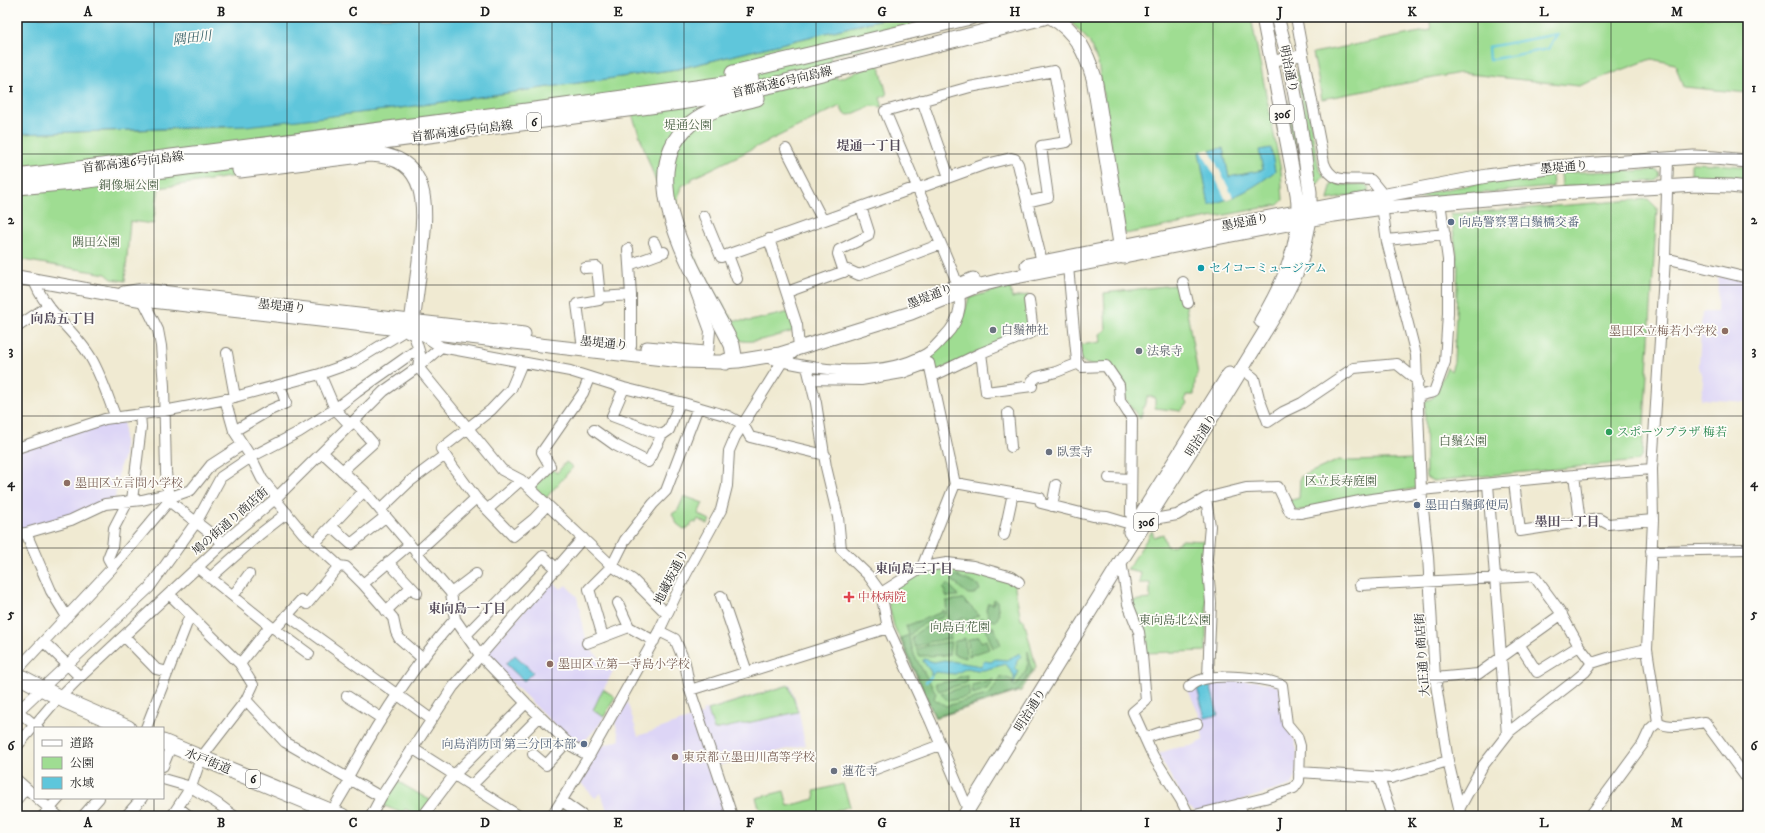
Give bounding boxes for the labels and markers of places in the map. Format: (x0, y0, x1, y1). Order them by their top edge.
place label: 向島警察署白鬚橋交番 (1459, 215, 1579, 230)
marker: 向島警察署白鬚橋交番 (1446, 217, 1456, 227)
place label: セイコーミュージアム (1209, 261, 1327, 276)
marker: セイコーミュージアム (1196, 263, 1206, 273)
place label: 白鬚神社 (1001, 323, 1049, 338)
place label: 墨田区立梅若小学校 (1609, 324, 1717, 339)
marker: 白鬚神社 (988, 325, 998, 335)
marker: 墨田区立梅若小学校 (1720, 326, 1730, 336)
place label: 法泉寺 (1147, 344, 1183, 359)
marker: 法泉寺 (1134, 346, 1144, 356)
place label: スポーツプラザ 梅若 (1617, 425, 1727, 440)
marker: スポーツプラザ 梅若 (1604, 427, 1614, 437)
place label: 臥雲寺 (1057, 445, 1093, 460)
marker: 臥雲寺 (1044, 447, 1054, 457)
place label: 墨田区立言問小学校 (75, 476, 183, 491)
marker: 墨田区立言問小学校 (62, 478, 72, 488)
place label: 墨田白鬚郵便局 (1425, 498, 1509, 513)
marker: 墨田白鬚郵便局 (1412, 500, 1422, 510)
place label: 中林病院 (858, 590, 906, 605)
marker: 中林病院 (843, 591, 855, 603)
place label: 墨田区立第一寺島小学校 (558, 657, 690, 672)
marker: 墨田区立第一寺島小学校 (545, 659, 555, 669)
place label: 向島消防団 第三分団本部 (441, 737, 576, 752)
marker: 向島消防団 第三分団本部 (579, 739, 589, 749)
place label: 東京都立墨田川高等学校 (683, 750, 815, 765)
marker: 東京都立墨田川高等学校 (670, 752, 680, 762)
place label: 蓮花寺 (842, 764, 878, 779)
marker: 蓮花寺 (829, 766, 839, 776)

